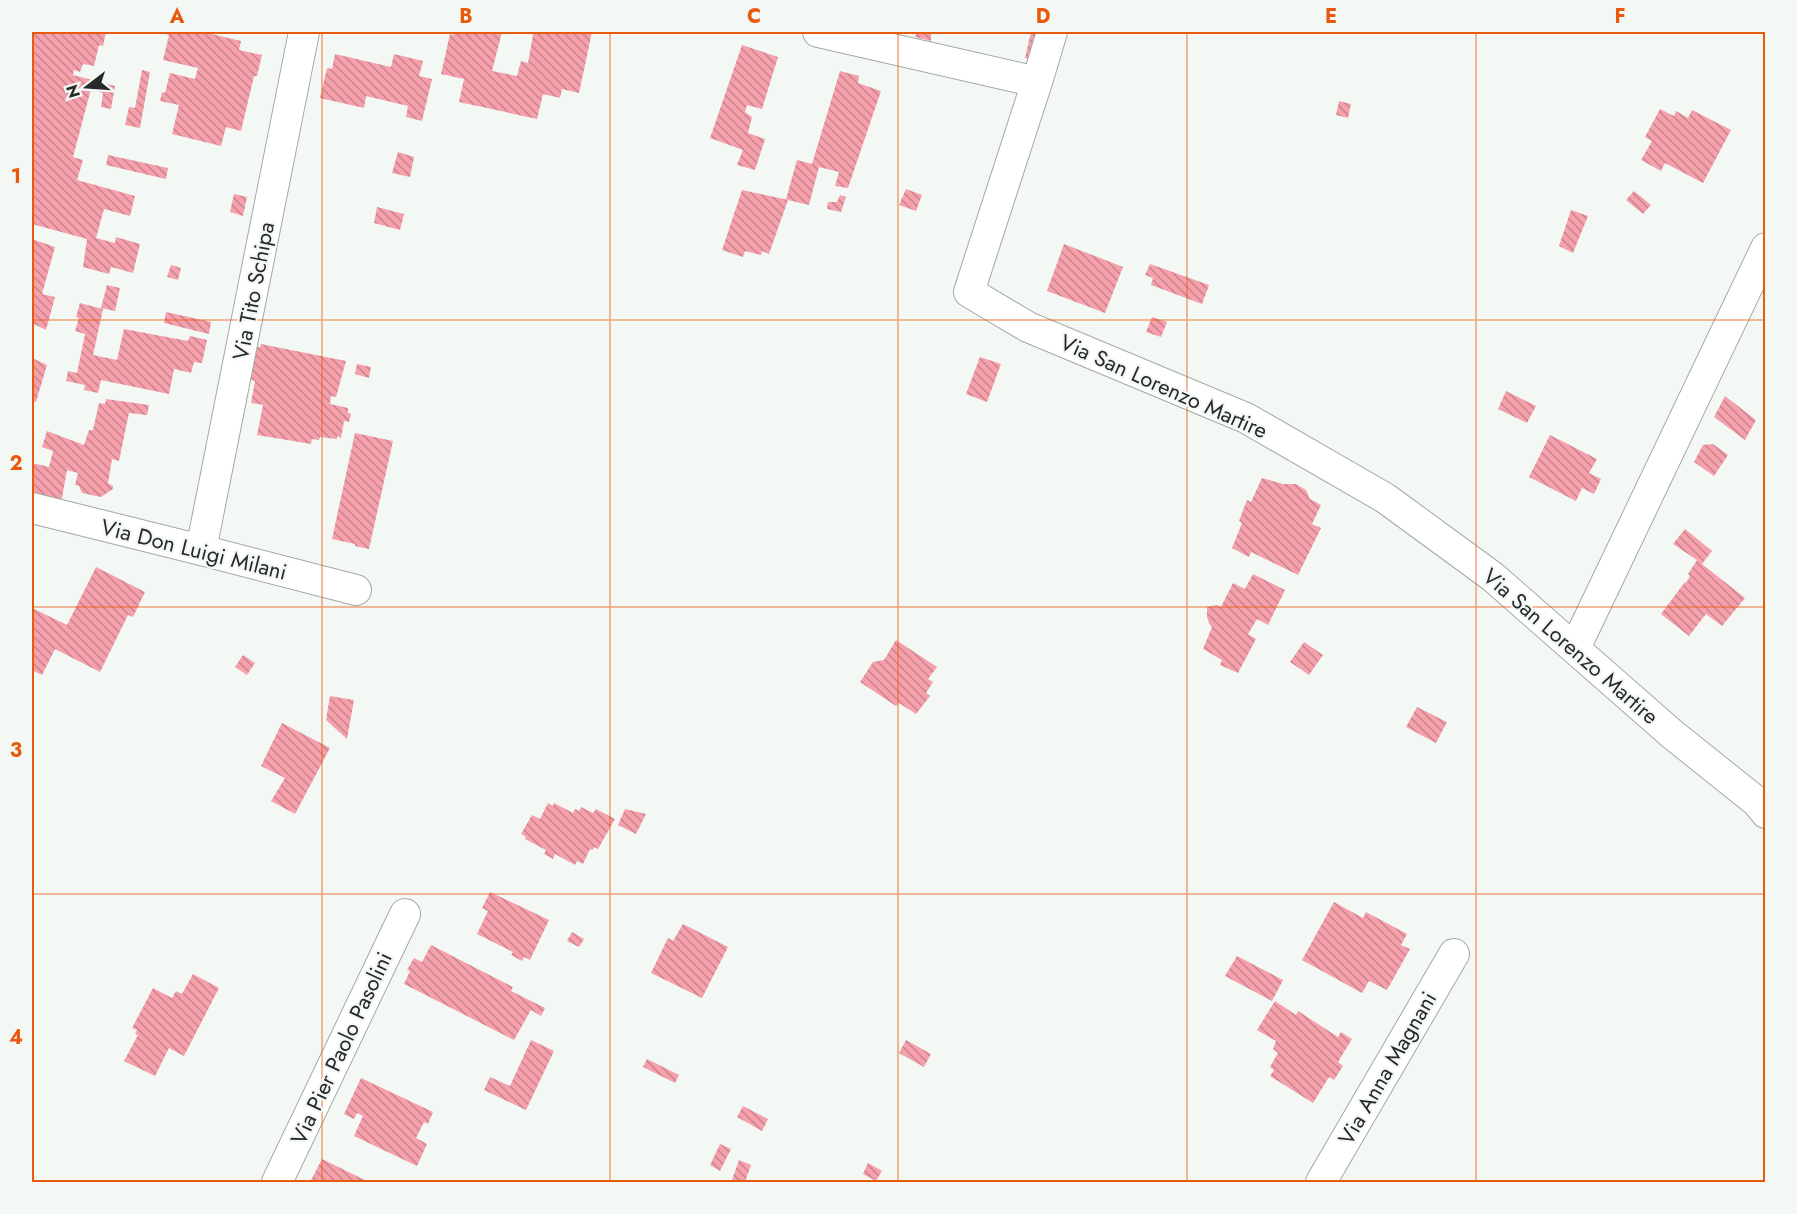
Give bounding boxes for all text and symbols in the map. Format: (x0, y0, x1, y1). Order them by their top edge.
text: A (169, 2, 185, 31)
text: B (459, 2, 473, 31)
text: C (747, 2, 761, 31)
text: D (1036, 2, 1050, 31)
text: E (1325, 2, 1337, 31)
text: F (1614, 2, 1626, 31)
north arrow (57, 57, 117, 117)
text: N (60, 82, 86, 101)
text: 1 (11, 162, 21, 191)
street label: Via Tito Schipa (224, 219, 282, 363)
street label: Via San Lorenzo Martire (1055, 326, 1273, 446)
text: 2 (9, 449, 23, 478)
street label: Via Don Luigi Milani (98, 510, 290, 588)
street label: Via San Lorenzo Martire (1476, 560, 1666, 732)
text: 3 (10, 736, 22, 765)
street label: Via Pier Paolo Pasolini (282, 946, 400, 1150)
street label: Via Anna Magnani (1330, 985, 1444, 1151)
text: 4 (9, 1023, 23, 1052)

